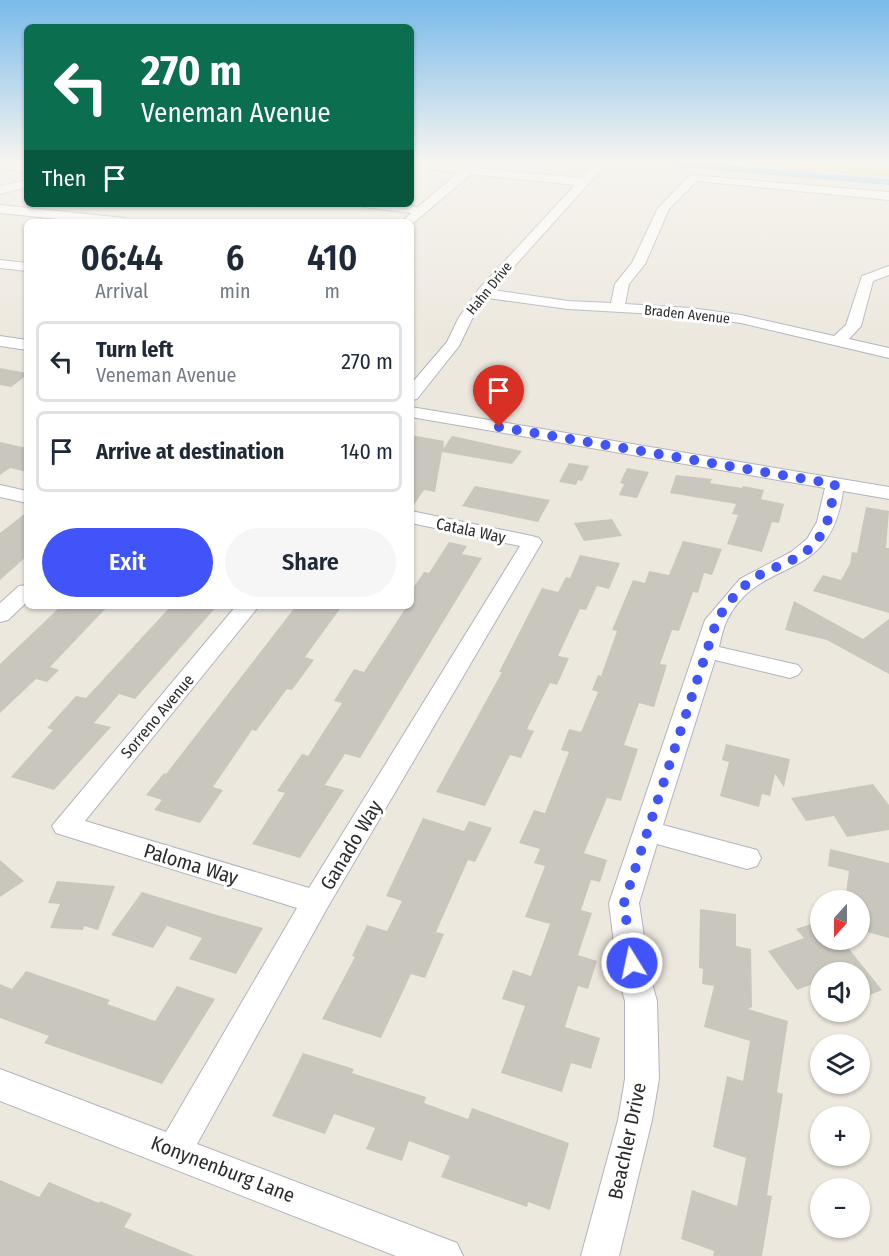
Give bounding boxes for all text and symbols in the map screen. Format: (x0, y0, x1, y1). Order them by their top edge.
text: 270 m (141, 46, 241, 96)
icon: left (42, 48, 120, 126)
text: Veneman Avenue (141, 97, 331, 129)
icon: arrive (98, 162, 131, 195)
text: Then (42, 165, 86, 192)
text: 06:44 (81, 236, 163, 280)
text: 6 (226, 236, 244, 280)
text: 410 (307, 236, 357, 280)
street label: Hahn Drive (463, 258, 516, 318)
text: Arrival (95, 279, 148, 303)
text: min (220, 279, 251, 303)
text: m (325, 279, 340, 303)
street label: Braden Avenue (643, 302, 731, 327)
text: Turn left (96, 336, 174, 363)
icon: left (45, 345, 78, 378)
text: 270 m (341, 348, 393, 375)
text: Veneman Avenue (96, 363, 237, 387)
pin (473, 365, 524, 427)
icon: arrive (482, 374, 515, 407)
icon: arrive (45, 435, 78, 468)
text: Arrive at destination (96, 438, 284, 465)
text: 140 m (340, 438, 393, 465)
street label: Catala Way (434, 514, 508, 547)
button: Exit (42, 528, 213, 597)
button: Share (225, 528, 396, 597)
street label: Sorreno Avenue (117, 670, 198, 762)
street label: Ganado Way (315, 796, 387, 894)
street label: Paloma Way (141, 838, 241, 890)
north arrow (810, 890, 870, 950)
map controls (810, 890, 870, 1238)
position arrow (600, 931, 664, 995)
button: sound (810, 962, 870, 1022)
button: layers (810, 1034, 870, 1094)
street label: Beachler Drive (603, 1080, 651, 1202)
button: + (810, 1106, 870, 1166)
street label: Konynenburg Lane (148, 1131, 298, 1207)
button: − (810, 1178, 870, 1238)

